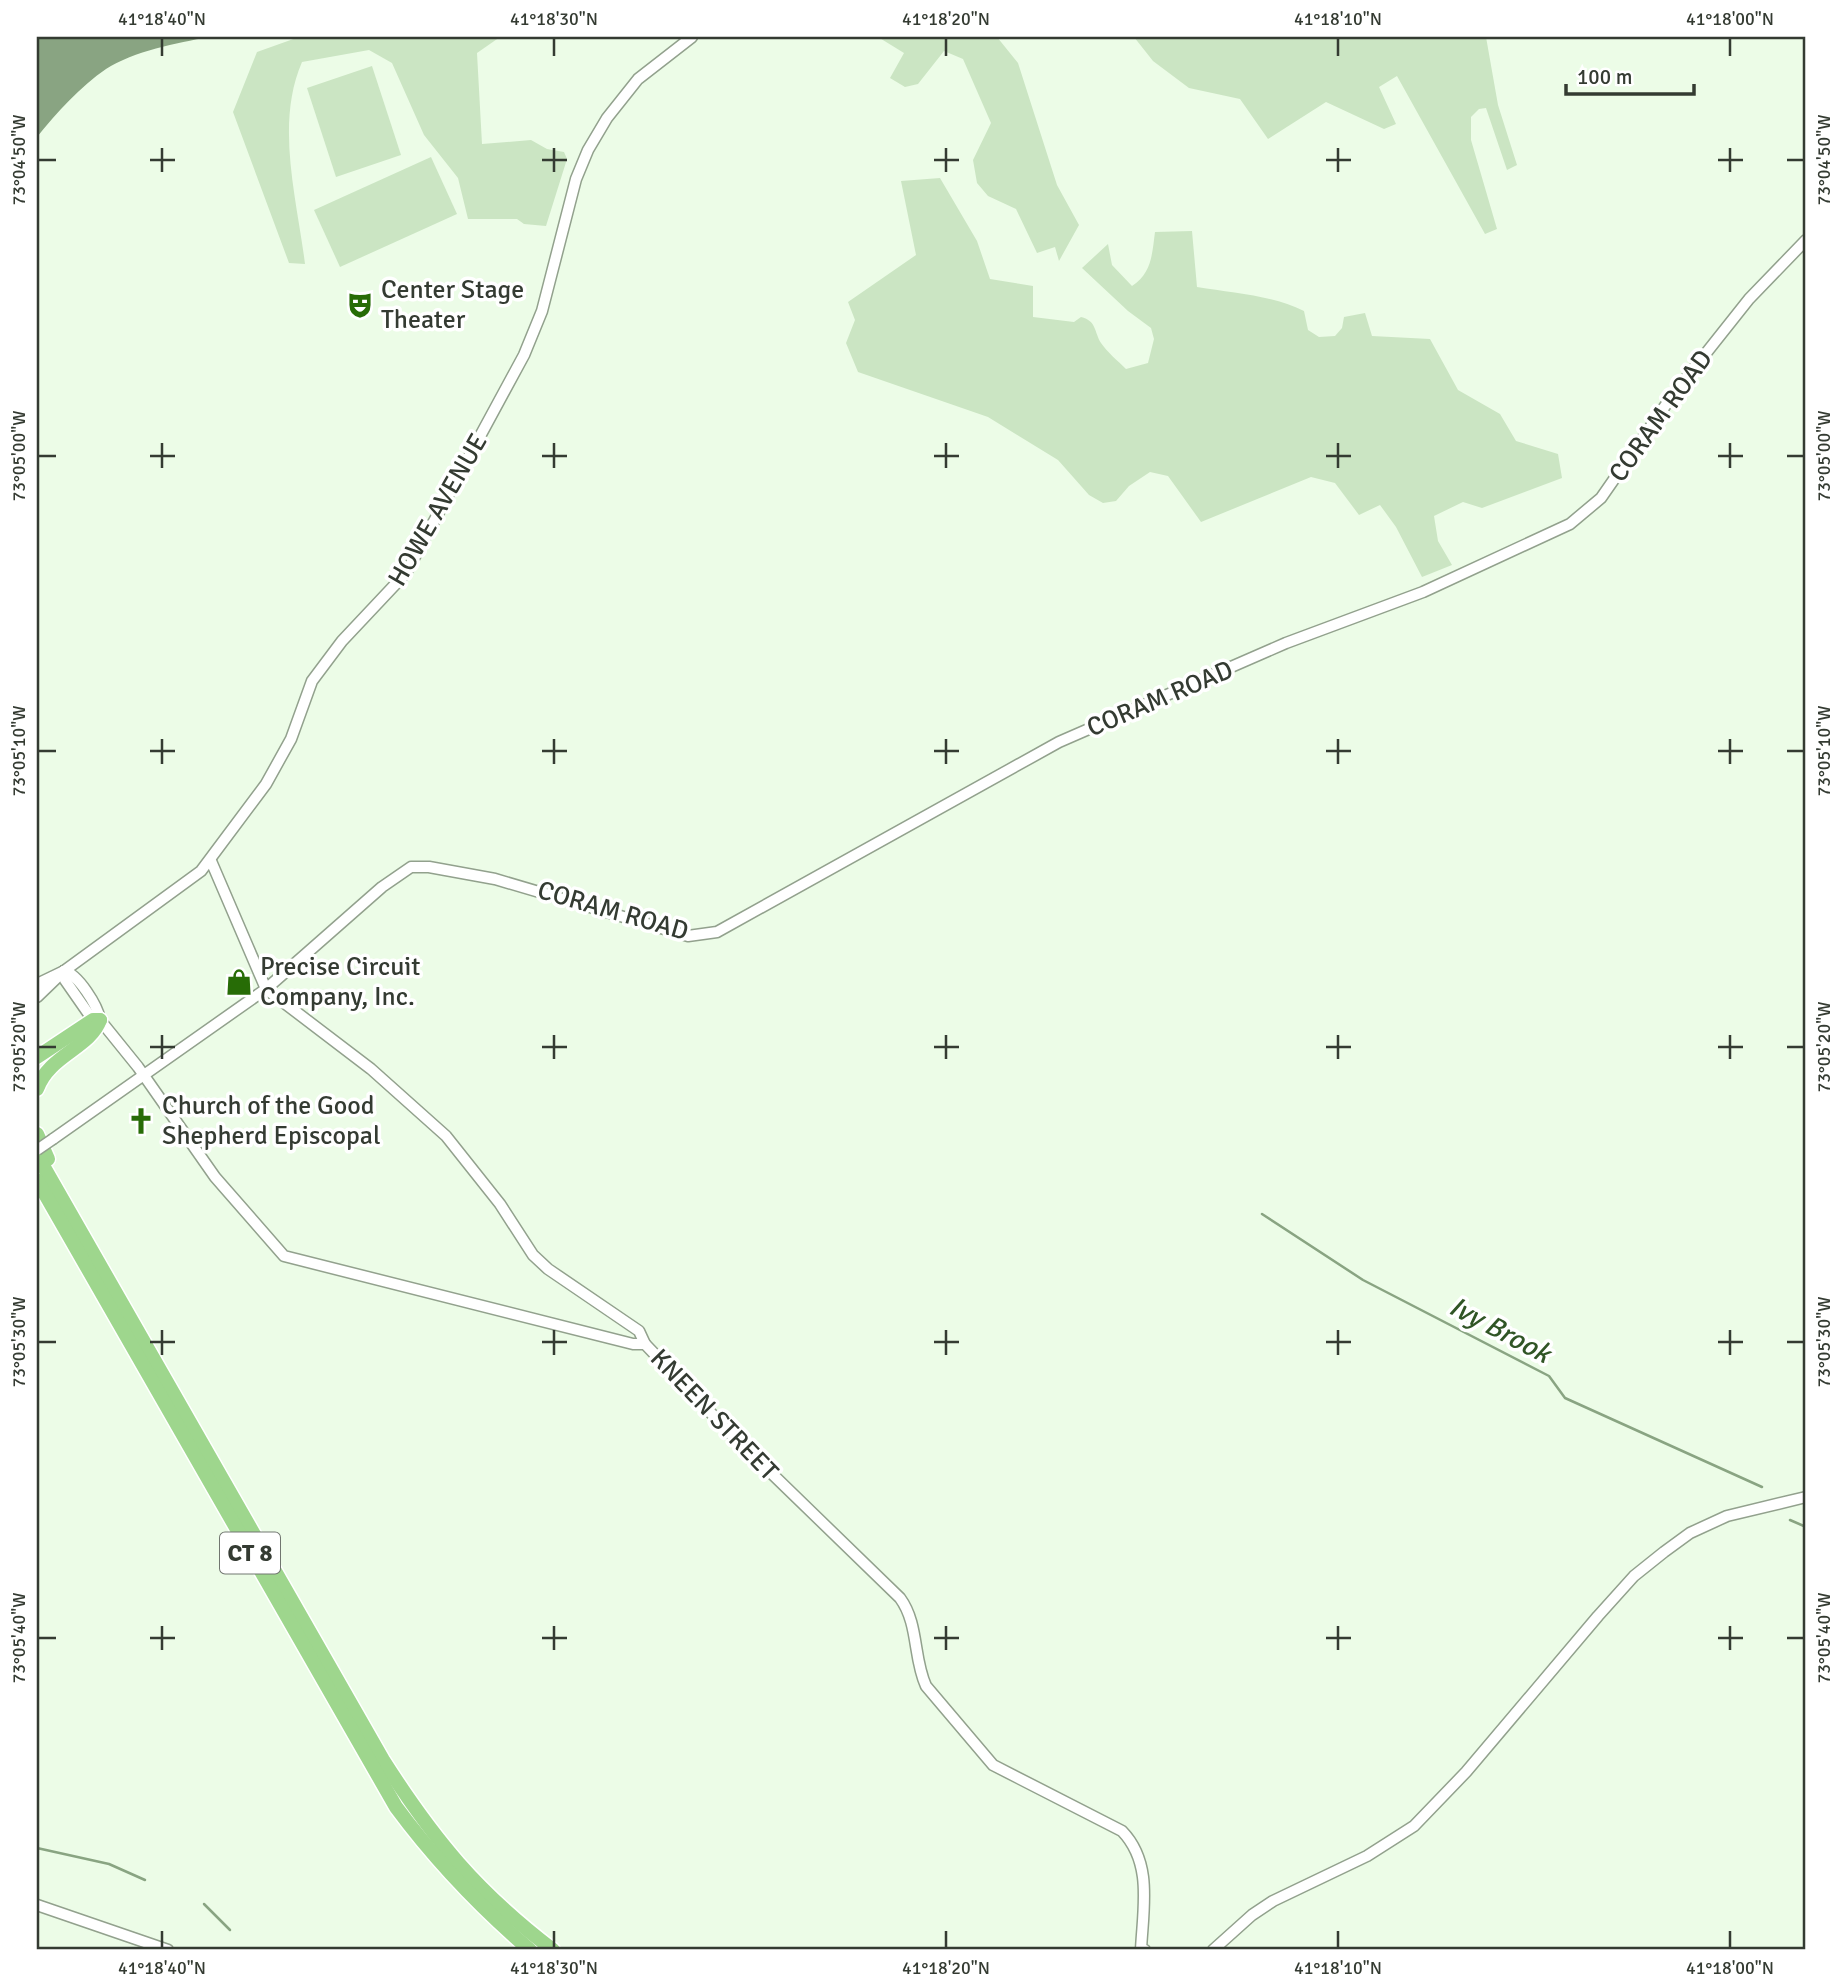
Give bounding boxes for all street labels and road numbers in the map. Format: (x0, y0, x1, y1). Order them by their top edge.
street label: CORAM ROAD (1602, 344, 1720, 488)
street label: HOWE AVENUE (381, 428, 495, 592)
street label: CORAM ROAD (1082, 654, 1238, 744)
street label: CORAM ROAD (534, 874, 692, 948)
street label: KNEEN STREET (643, 1343, 785, 1488)
road number: CT 8 (220, 1532, 280, 1574)

